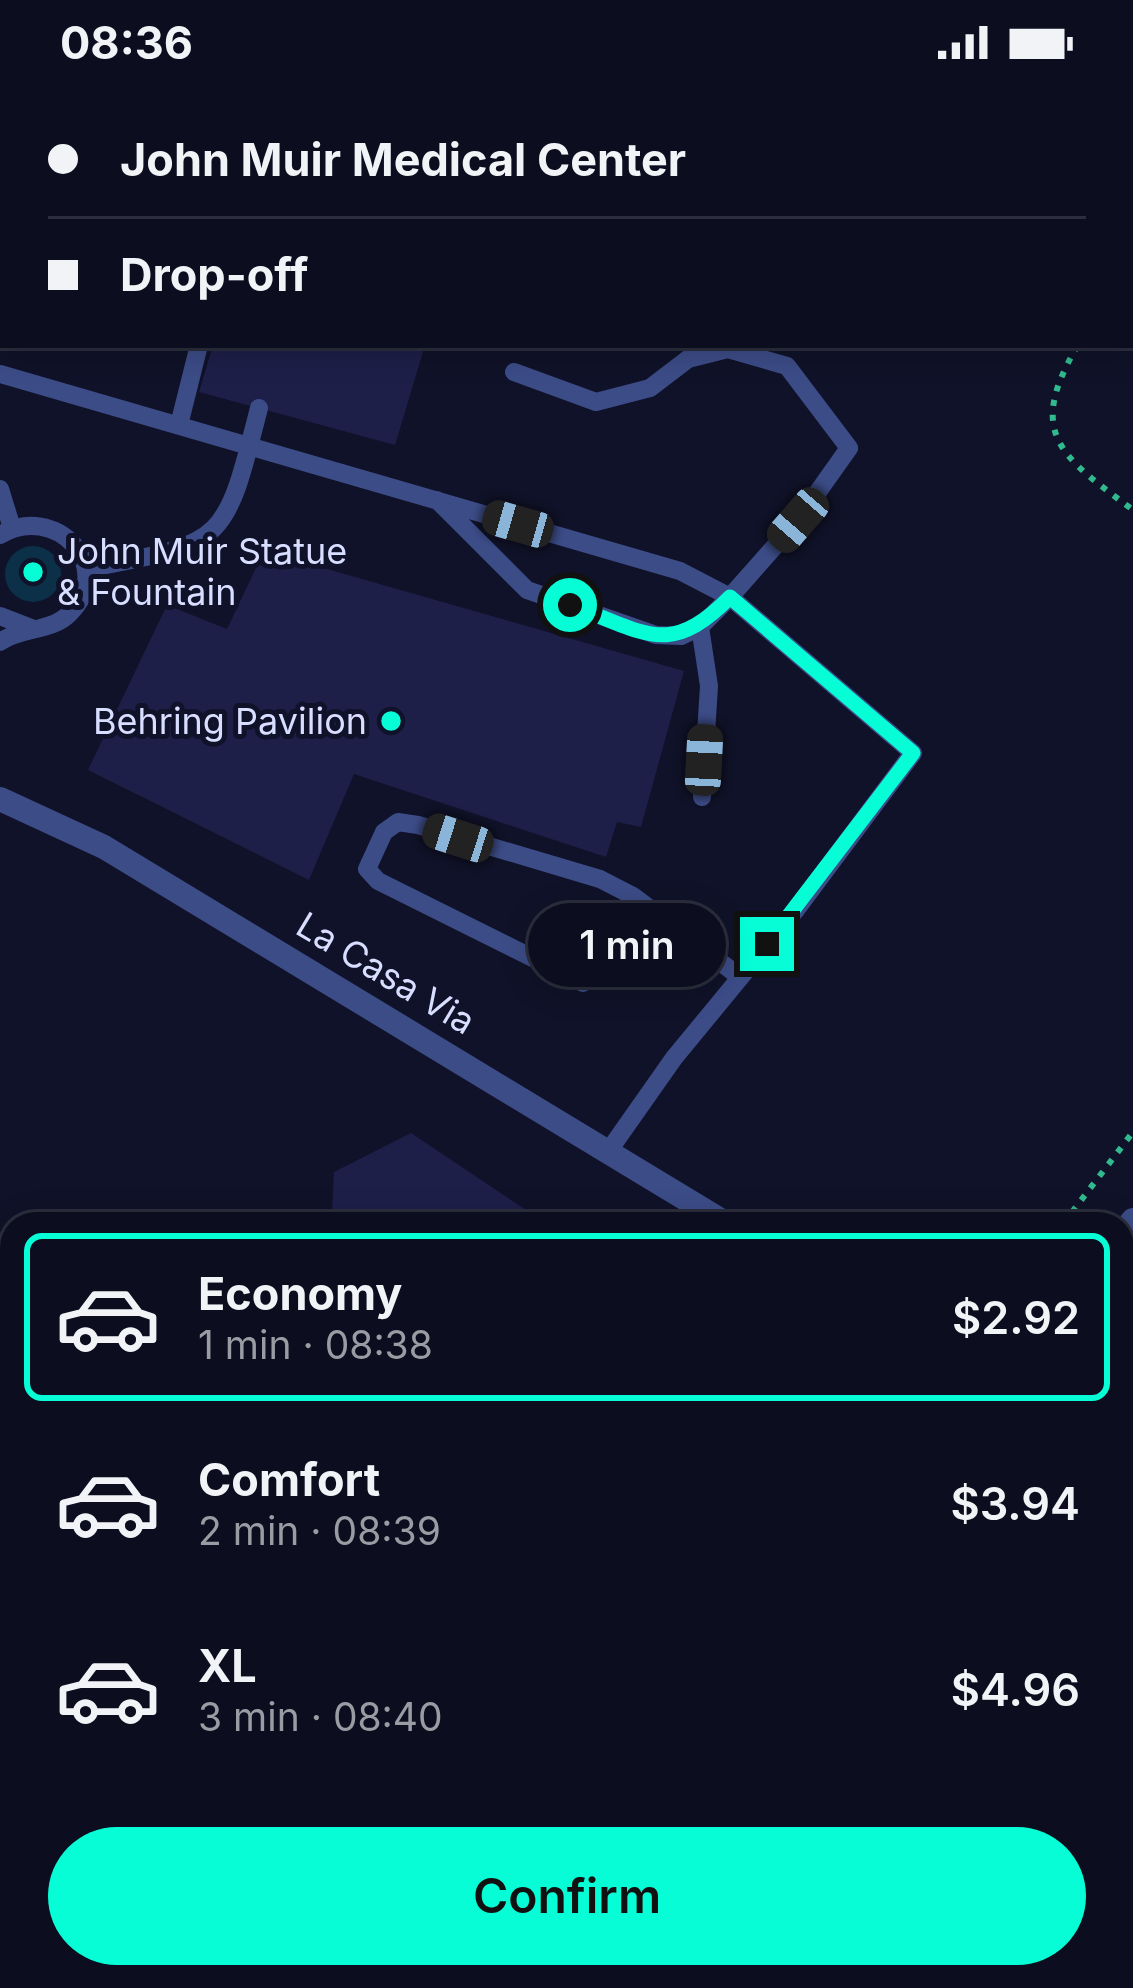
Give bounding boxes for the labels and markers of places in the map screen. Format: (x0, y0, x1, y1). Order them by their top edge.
place label: John Muir Statue & Fountain (57, 529, 347, 614)
marker: John Muir Statue & Fountain (20, 559, 46, 585)
place label: Behring Pavilion (93, 699, 367, 743)
marker: Behring Pavilion (378, 708, 404, 734)

